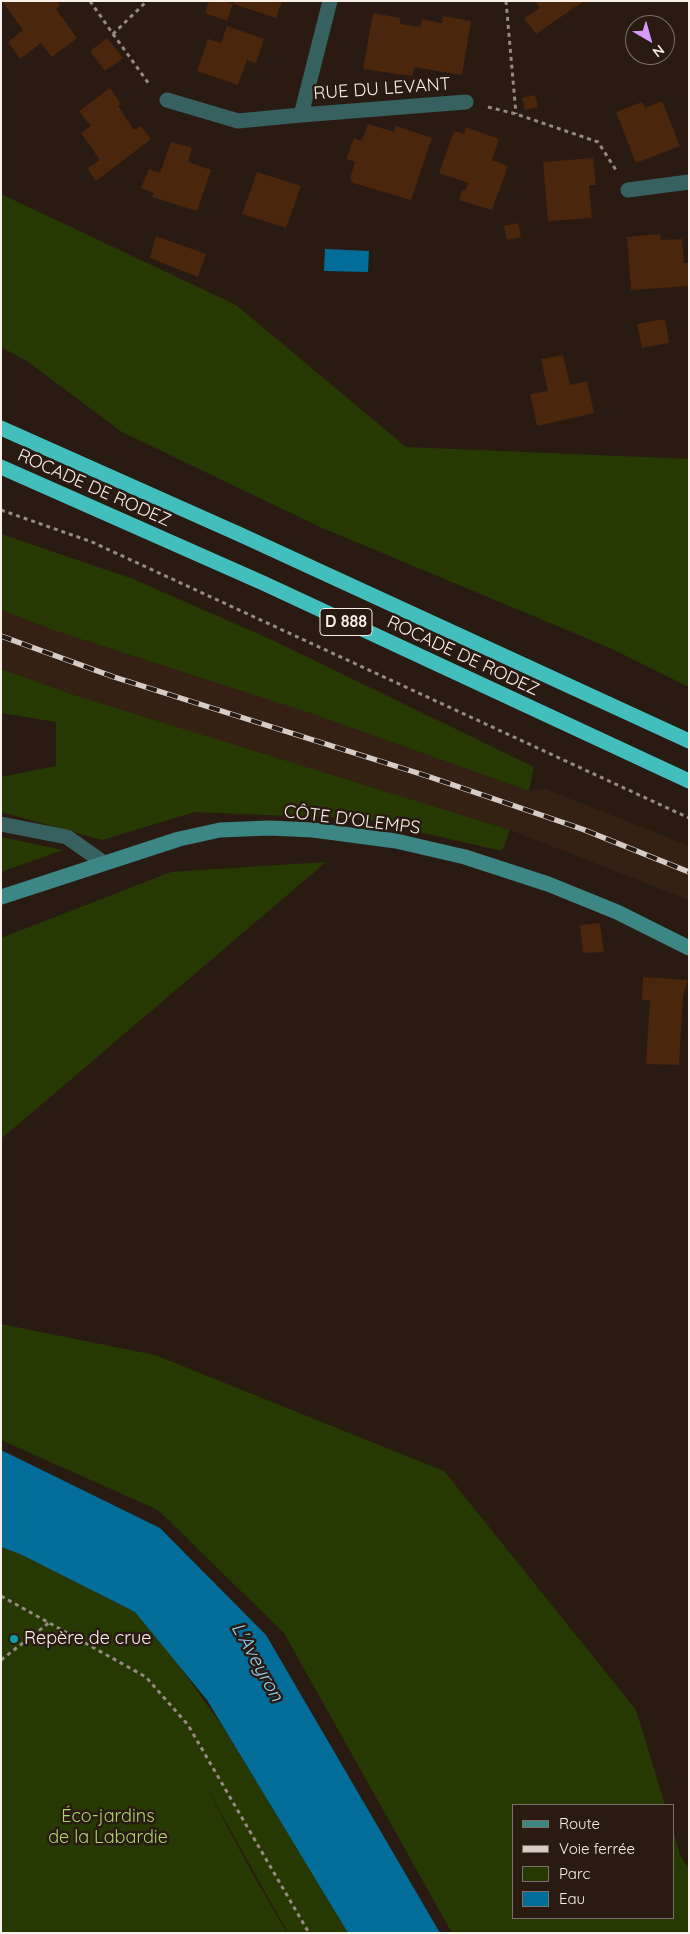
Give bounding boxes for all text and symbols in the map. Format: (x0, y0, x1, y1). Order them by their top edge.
north arrow (625, 15, 675, 65)
text: N (649, 41, 668, 61)
street label: RUE DU LEVANT (313, 73, 451, 105)
street label: ROCADE DE RODEZ (14, 444, 174, 532)
road number: D 888 (320, 608, 372, 636)
street label: ROCADE DE RODEZ (383, 611, 543, 701)
street label: CÔTE D'OLEMPS (283, 801, 421, 839)
water label: L'Aveyron (226, 1619, 288, 1705)
place label: Repère de crue (24, 1628, 151, 1650)
marker: Repère de crue (8, 1633, 20, 1645)
legend (512, 1804, 675, 1919)
park label: Éco-jardins de la Labardie (48, 1806, 168, 1848)
text: Route (559, 1814, 600, 1833)
text: Voie ferrée (559, 1839, 635, 1858)
text: Parc (559, 1864, 590, 1883)
text: Eau (559, 1889, 585, 1908)

